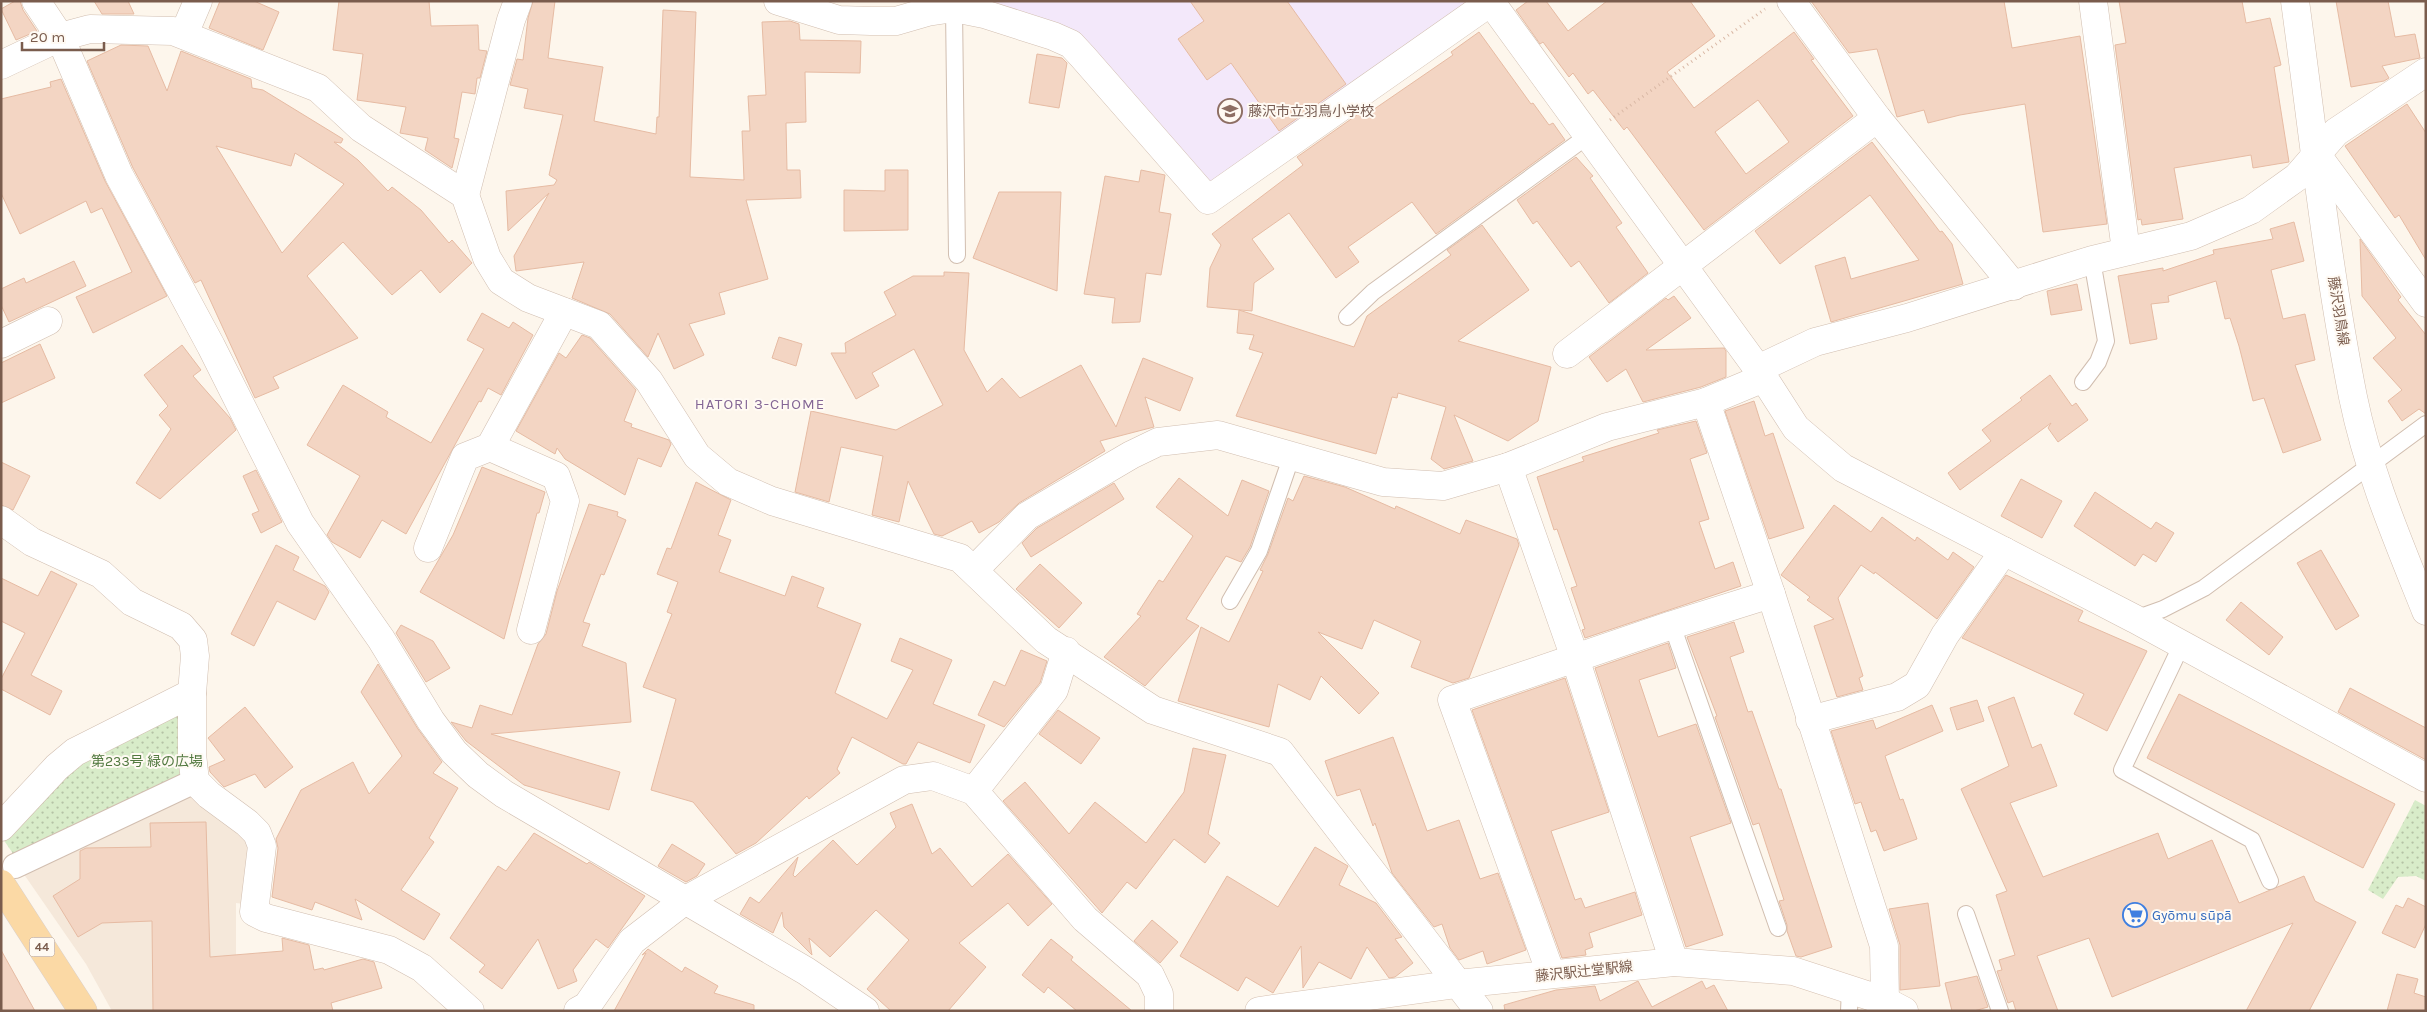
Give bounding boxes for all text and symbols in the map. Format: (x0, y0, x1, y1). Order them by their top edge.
scale bar (22, 20, 105, 52)
text: 20 m (30, 28, 65, 46)
school or university icon: 藤沢市立羽鳥小学校 (1217, 98, 1243, 124)
place label: 藤沢市立羽鳥小学校 (1248, 103, 1374, 120)
street label: 藤沢羽鳥線 (2325, 275, 2352, 347)
district label: HATORI 3-CHOME (695, 395, 825, 413)
park label: 第233号 緑の広場 (91, 753, 203, 770)
supermarket icon: Gyōmu sūpā (2122, 902, 2148, 928)
place label: Gyōmu sūpā (2152, 907, 2232, 924)
road number: 44 (30, 938, 54, 956)
street label: 藤沢駅辻堂駅線 (1534, 958, 1634, 985)

